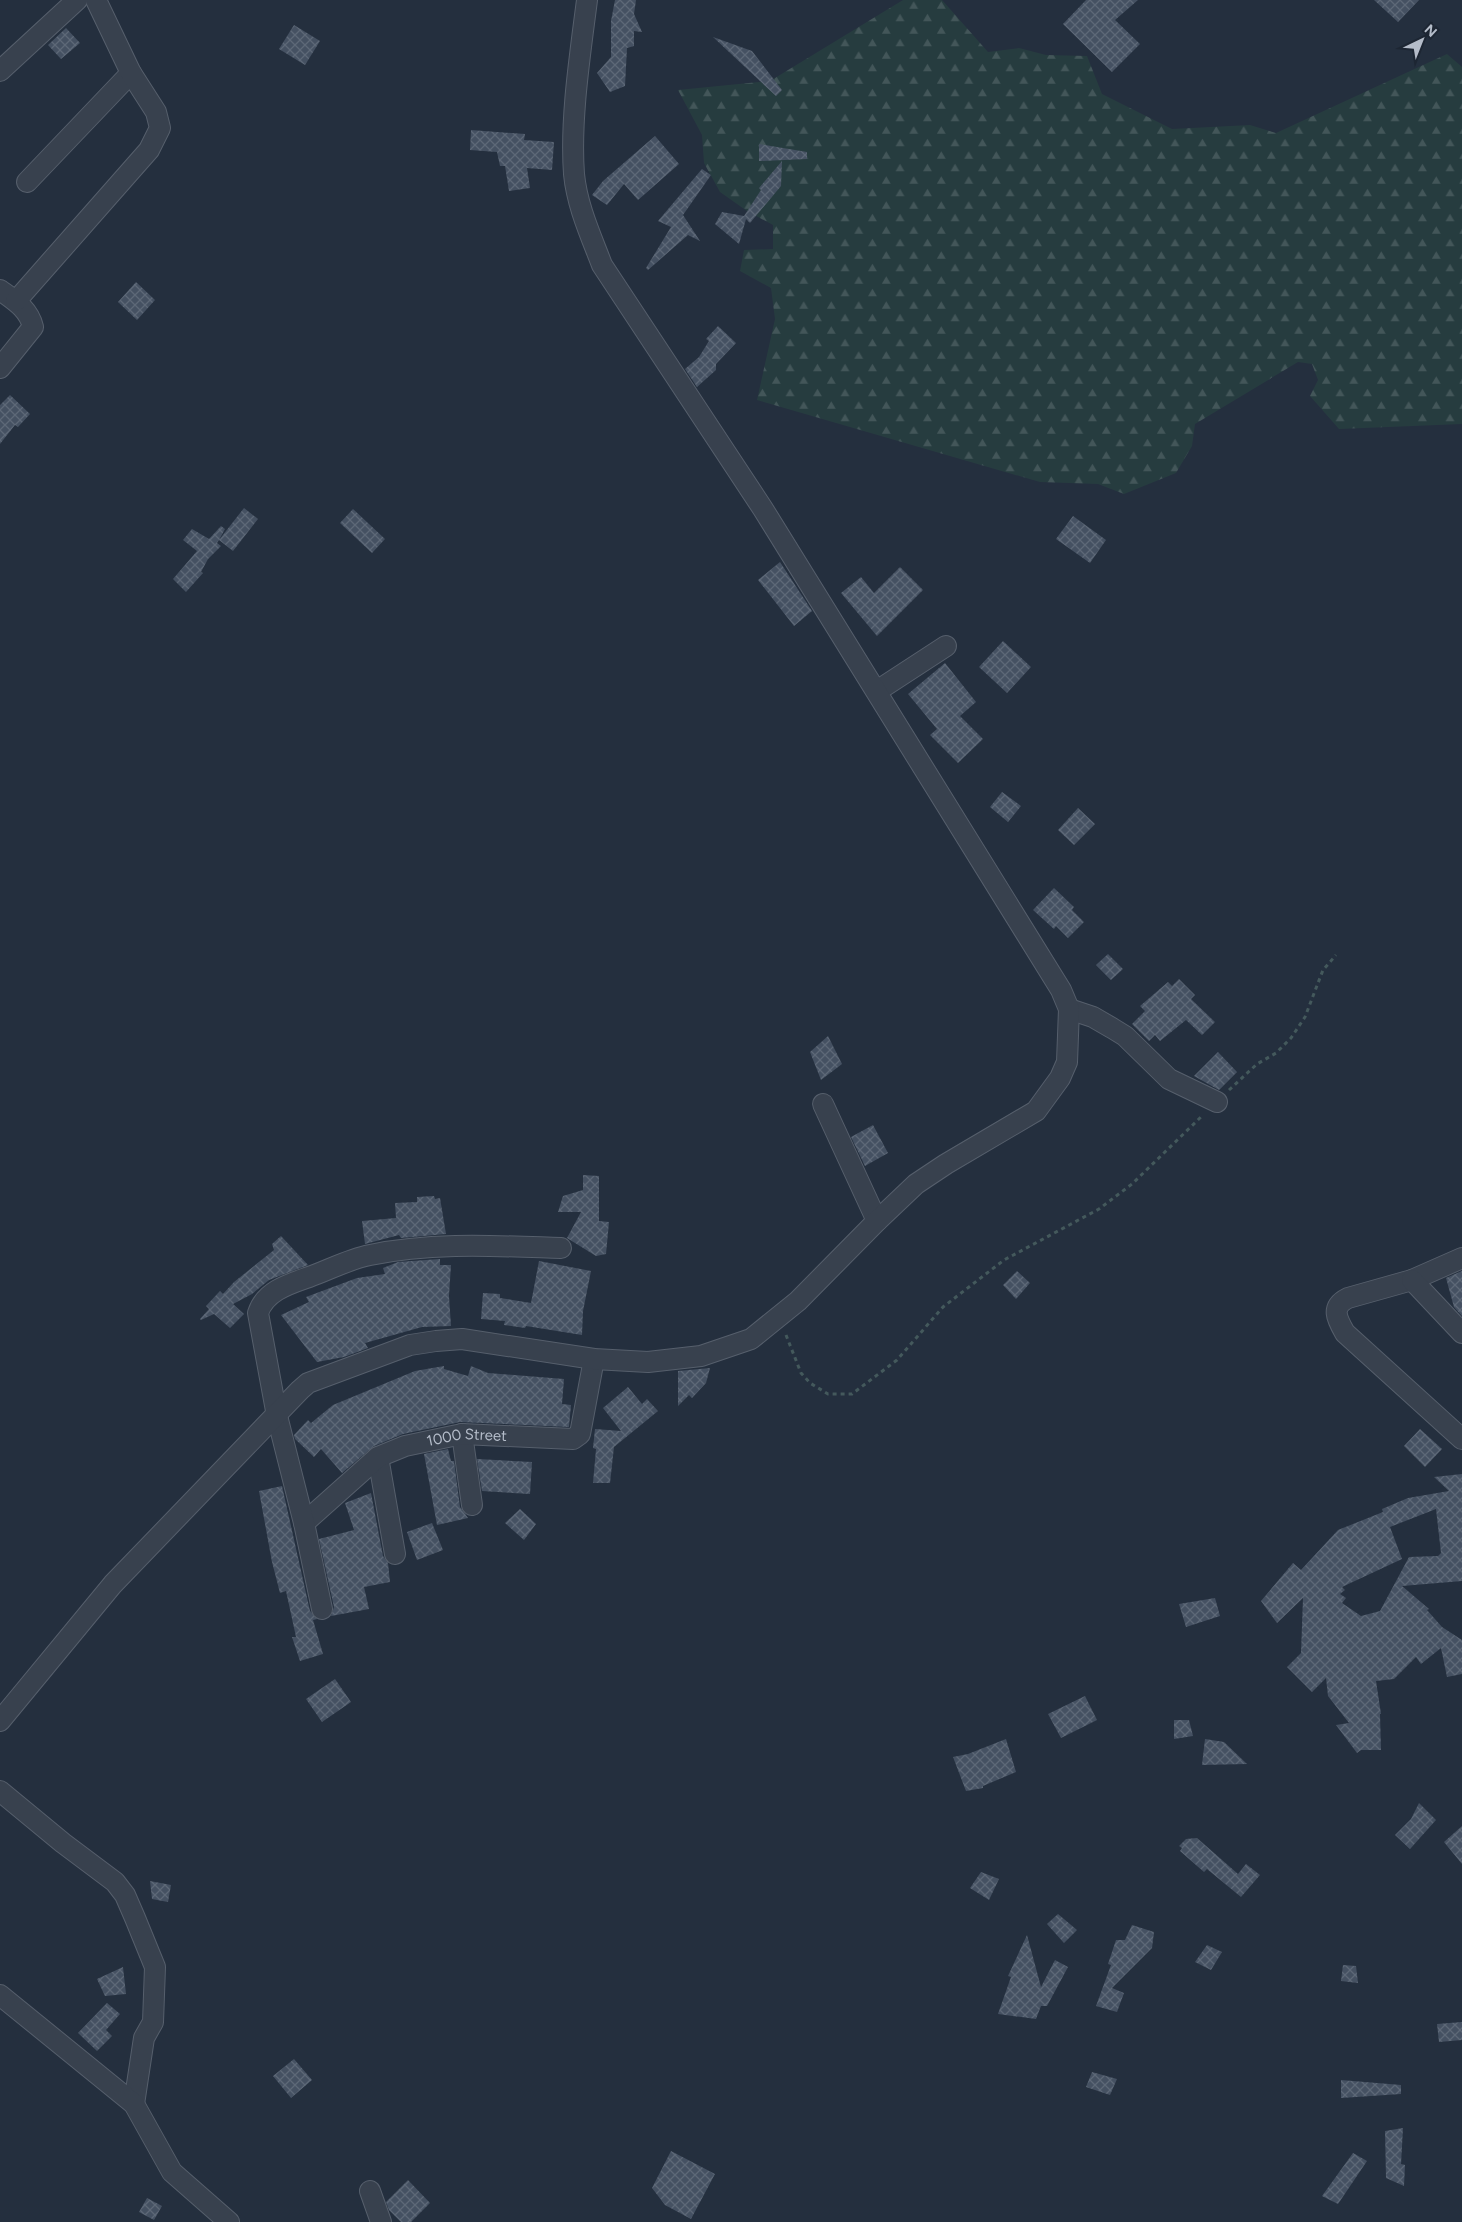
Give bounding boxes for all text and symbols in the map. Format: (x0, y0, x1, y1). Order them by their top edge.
north arrow (1397, 15, 1447, 65)
text: N (1421, 21, 1440, 41)
street label: 1000 Street (425, 1425, 508, 1450)

